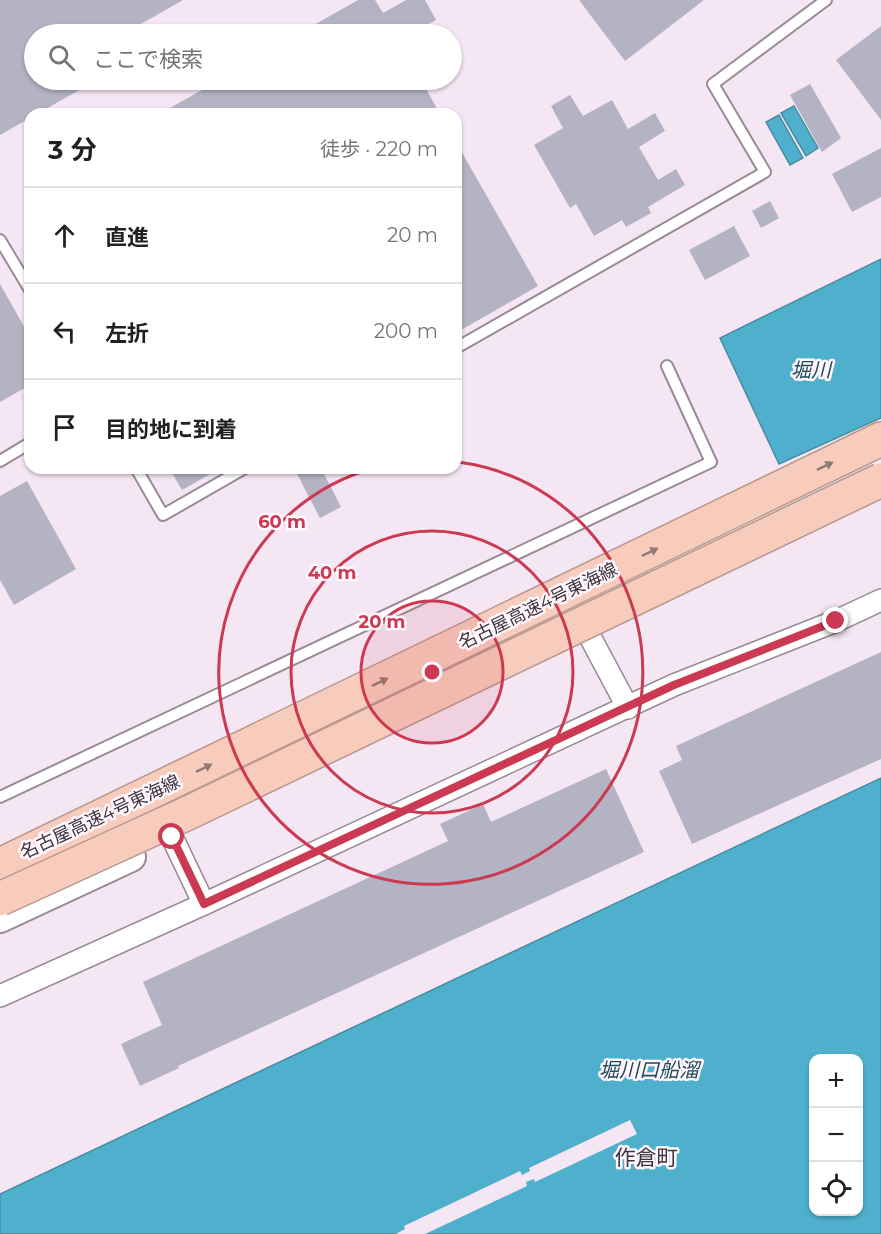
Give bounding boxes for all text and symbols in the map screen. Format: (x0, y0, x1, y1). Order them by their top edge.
search box (24, 24, 462, 90)
icon: search (45, 41, 78, 74)
text: ここで検索 (93, 46, 203, 73)
text: 3 分 (48, 134, 97, 166)
text: 徒歩 · 220 m (320, 137, 438, 161)
icon: ahead (48, 219, 81, 252)
text: 20 m (387, 223, 438, 247)
text: 直進 (105, 224, 149, 251)
icon: left (48, 315, 81, 348)
text: 200 m (374, 319, 438, 343)
text: 左折 (105, 320, 149, 347)
water label: 堀川 (791, 358, 833, 382)
icon: arrive (48, 411, 81, 444)
text: 目的地に到着 (105, 416, 237, 443)
one-way arrow (817, 462, 834, 471)
text: 60 m (258, 511, 306, 533)
one-way arrow (641, 547, 658, 556)
street label: 名古屋高速4号東海線 (455, 558, 621, 654)
text: 40 m (308, 562, 356, 584)
route end (822, 607, 848, 633)
text: 20 m (359, 611, 405, 633)
centre of rings (422, 662, 442, 682)
one-way arrow (371, 678, 388, 687)
one-way arrow (196, 763, 213, 772)
street label: 名古屋高速4号東海線 (17, 770, 183, 864)
route start (158, 823, 184, 849)
map controls (809, 1054, 863, 1216)
button: + (809, 1054, 863, 1108)
water label: 堀川口船溜 (599, 1058, 702, 1082)
button: − (809, 1108, 863, 1162)
district label: 作倉町 (615, 1145, 678, 1170)
button: locate (809, 1162, 863, 1216)

